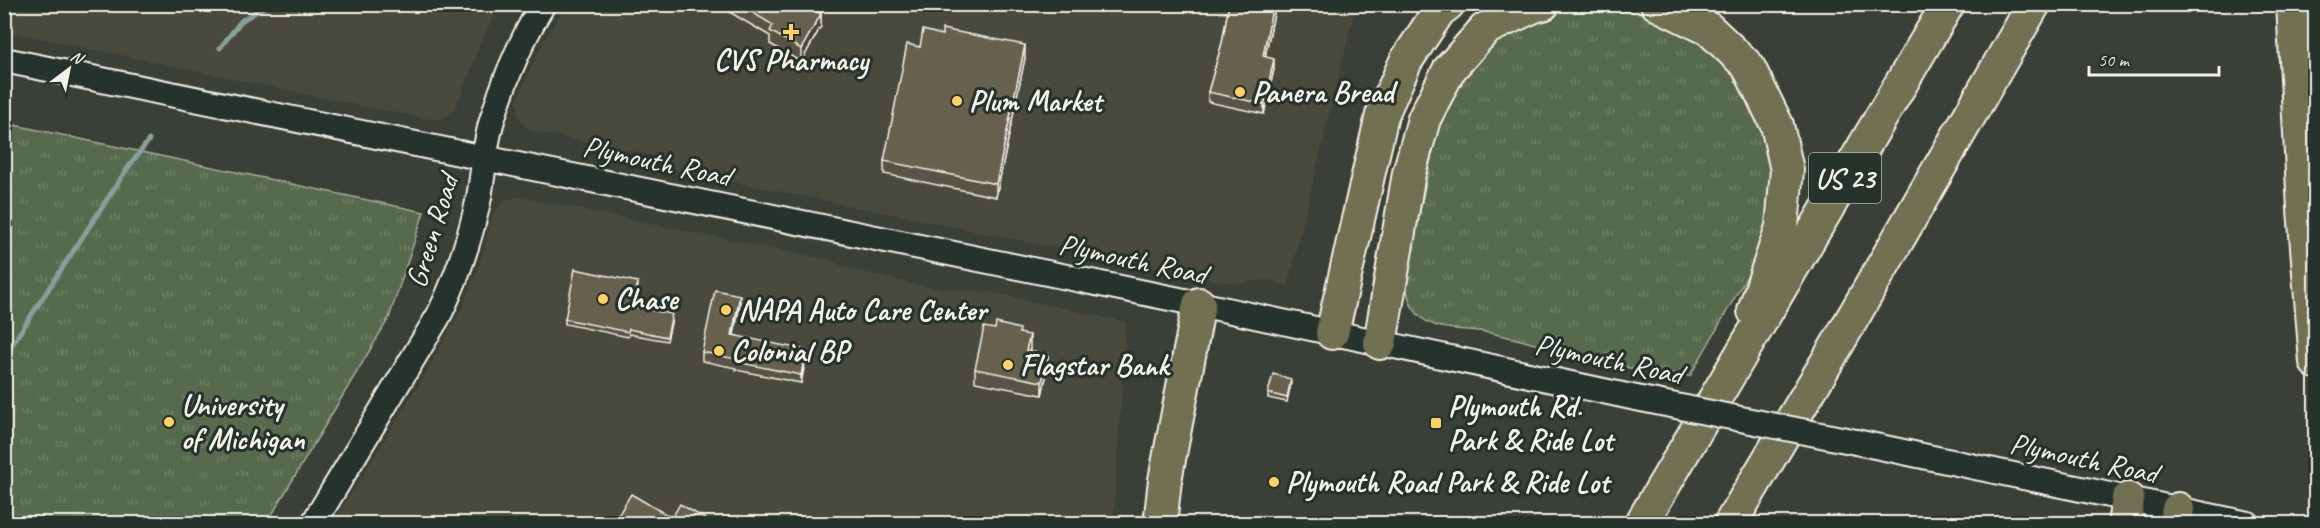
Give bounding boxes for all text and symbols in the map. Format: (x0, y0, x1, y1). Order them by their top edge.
marker: CVS Pharmacy (784, 25, 798, 39)
north arrow (39, 39, 99, 99)
scale bar (2089, 39, 2220, 77)
place label: CVS Pharmacy (714, 41, 871, 80)
text: N (67, 46, 89, 70)
text: 50 m (2098, 49, 2131, 71)
place label: Panera Bread (1252, 73, 1398, 111)
place label: Plum Market (969, 82, 1105, 120)
marker: Panera Bread (1233, 85, 1247, 99)
marker: Plum Market (950, 94, 964, 108)
street label: Plymouth Road (580, 127, 738, 196)
road number: US 23 (1809, 153, 1881, 203)
street label: Green Road (397, 166, 468, 292)
street label: Plymouth Road (1056, 225, 1214, 294)
place label: Chase (615, 280, 679, 318)
place label: NAPA Auto Care Center (738, 291, 989, 329)
marker: Chase (596, 292, 610, 306)
marker: NAPA Auto Care Center (719, 303, 733, 317)
street label: Plymouth Road (1532, 325, 1690, 394)
place label: Colonial BP (731, 332, 852, 370)
marker: Colonial BP (712, 344, 726, 358)
place label: Flagstar Bank (1020, 346, 1171, 384)
marker: Flagstar Bank (1001, 358, 1015, 372)
place label: University of Michigan (181, 386, 306, 458)
place label: Plymouth Rd. Park & Ride Lot (1448, 387, 1616, 459)
marker: University of Michigan (162, 415, 176, 429)
marker: Plymouth Rd. Park & Ride Lot (1429, 416, 1443, 430)
street label: Plymouth Road (2007, 424, 2165, 493)
place label: Plymouth Road Park & Ride Lot (1286, 463, 1612, 502)
marker: Plymouth Road Park & Ride Lot (1267, 475, 1281, 489)

